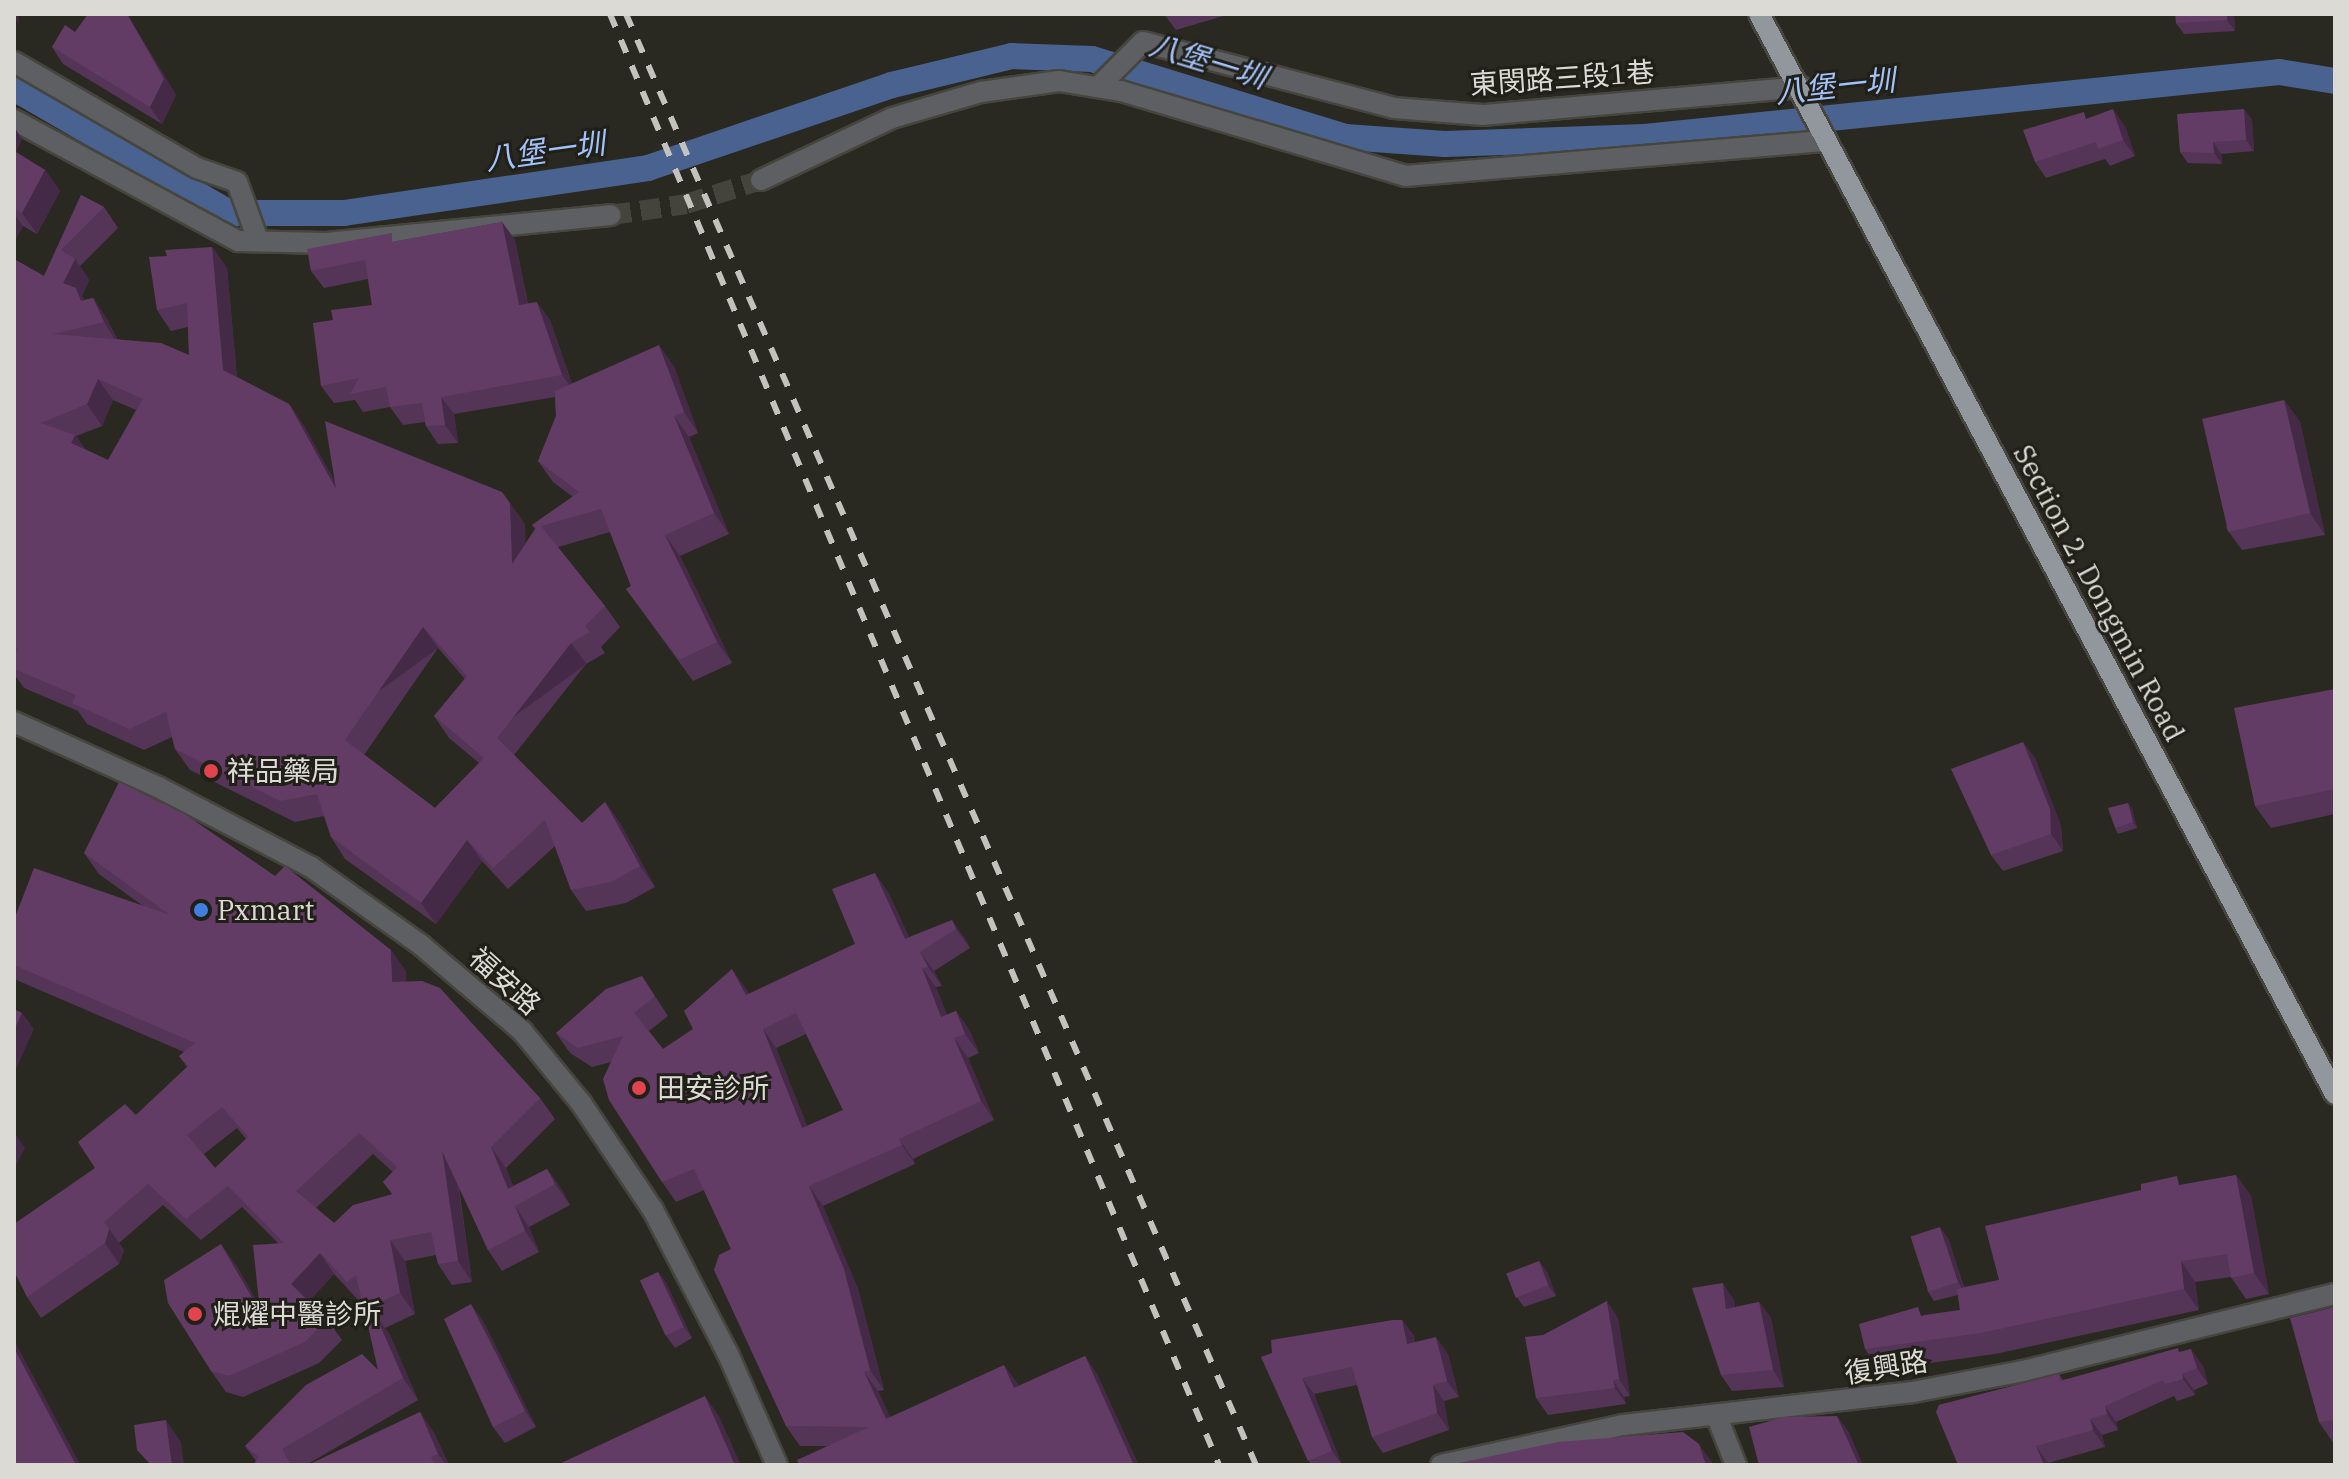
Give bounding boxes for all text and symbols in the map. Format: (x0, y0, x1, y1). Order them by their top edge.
water label: 八堡一圳 (1145, 26, 1271, 96)
street label: 東閔路三段1巷 (1469, 55, 1655, 101)
water label: 八堡一圳 (1773, 62, 1897, 110)
water label: 八堡一圳 (483, 125, 607, 177)
street label: Section 2, Dongmin Road (2006, 439, 2192, 747)
place label: 祥品藥局 (227, 754, 339, 788)
marker: 祥品藥局 (202, 762, 220, 780)
place label: Pxmart (217, 893, 314, 927)
marker: Pxmart (192, 901, 210, 919)
street label: 福安路 (463, 940, 547, 1022)
place label: 田安診所 (657, 1071, 769, 1105)
marker: 田安診所 (628, 1077, 650, 1099)
place label: 焜燿中醫診所 (213, 1297, 381, 1331)
marker: 焜燿中醫診所 (184, 1303, 206, 1325)
street label: 復興路 (1842, 1344, 1930, 1390)

